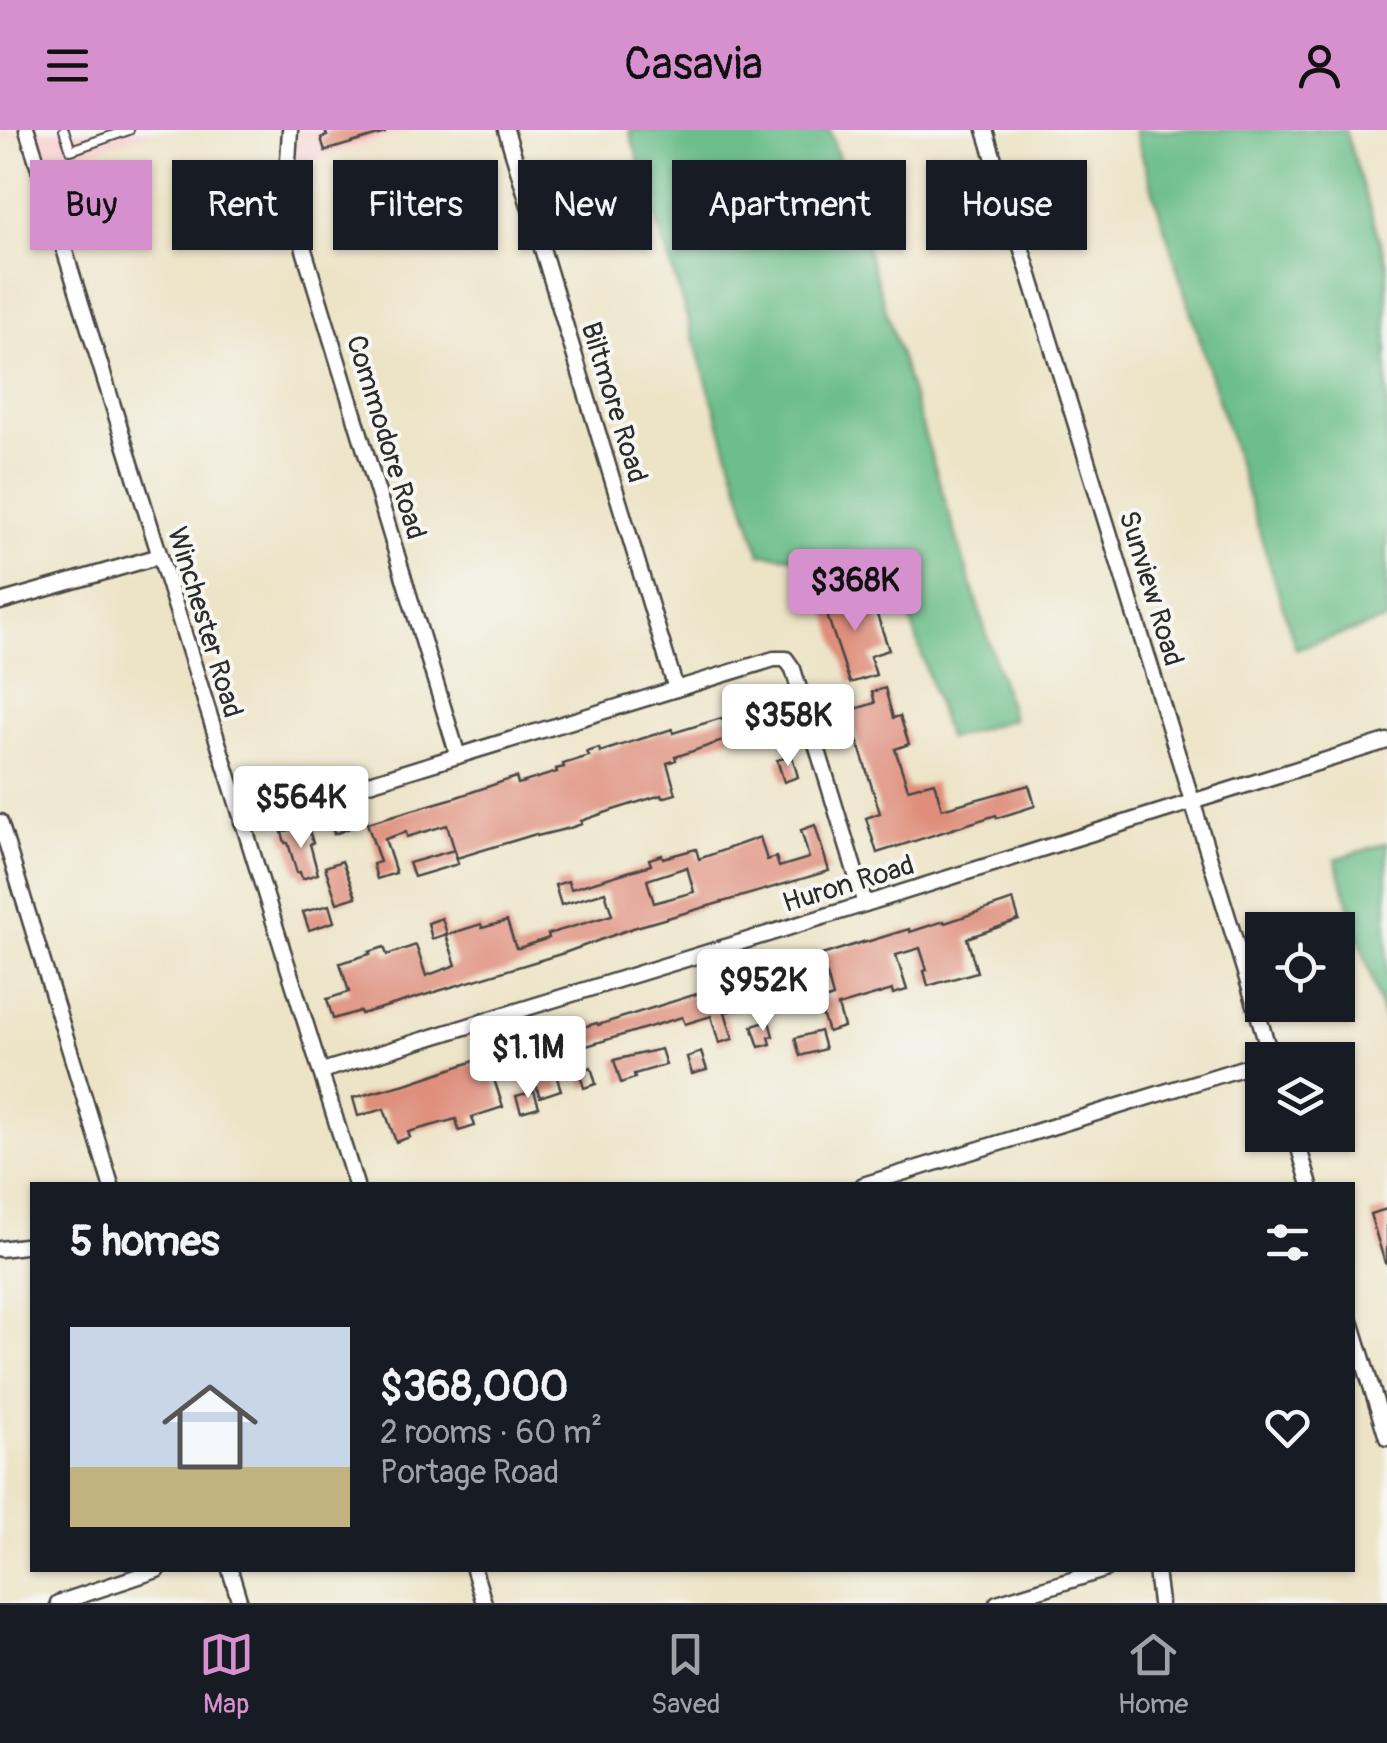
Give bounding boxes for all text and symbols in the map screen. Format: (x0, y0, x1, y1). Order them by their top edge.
text: Casavia (624, 37, 763, 93)
icon: menu (40, 38, 95, 93)
icon: person (1292, 38, 1347, 93)
chip: Buy (30, 160, 152, 250)
chip: Rent (172, 160, 313, 250)
chip: Filters (333, 160, 498, 250)
chip: New (518, 160, 652, 250)
chip: Apartment (672, 160, 906, 250)
chip: House (926, 160, 1087, 250)
street label: Biltmore Road (573, 318, 655, 487)
street label: Commodore Road (338, 331, 433, 544)
street label: Sunview Road (1110, 507, 1191, 670)
street label: Winchester Road (159, 523, 250, 722)
pin: $368K (785, 549, 925, 634)
text: $368K (810, 561, 900, 601)
pin: $358K (718, 684, 858, 769)
text: $358K (744, 696, 832, 736)
pin: $564K (231, 766, 371, 851)
text: $564K (255, 778, 347, 818)
street label: Huron Road (778, 848, 919, 921)
map controls (1245, 912, 1355, 1152)
button: locate (1245, 912, 1355, 1022)
pin: $952K (693, 949, 833, 1034)
text: $952K (719, 961, 807, 1001)
pin: $1.1M (458, 1016, 598, 1101)
text: $1.1M (492, 1028, 564, 1068)
button: layers (1245, 1042, 1355, 1152)
icon: filters (1260, 1215, 1315, 1270)
text: 5 homes (70, 1216, 220, 1268)
text: $368,000 (380, 1361, 569, 1413)
icon: home (150, 1367, 270, 1487)
icon: heart (1260, 1400, 1315, 1455)
text: 2 rooms · 60 m² (380, 1413, 602, 1453)
text: Portage Road (380, 1453, 559, 1493)
tab: Map (199, 1627, 254, 1722)
tab: Saved (651, 1627, 720, 1722)
tab: Home (1118, 1627, 1188, 1722)

